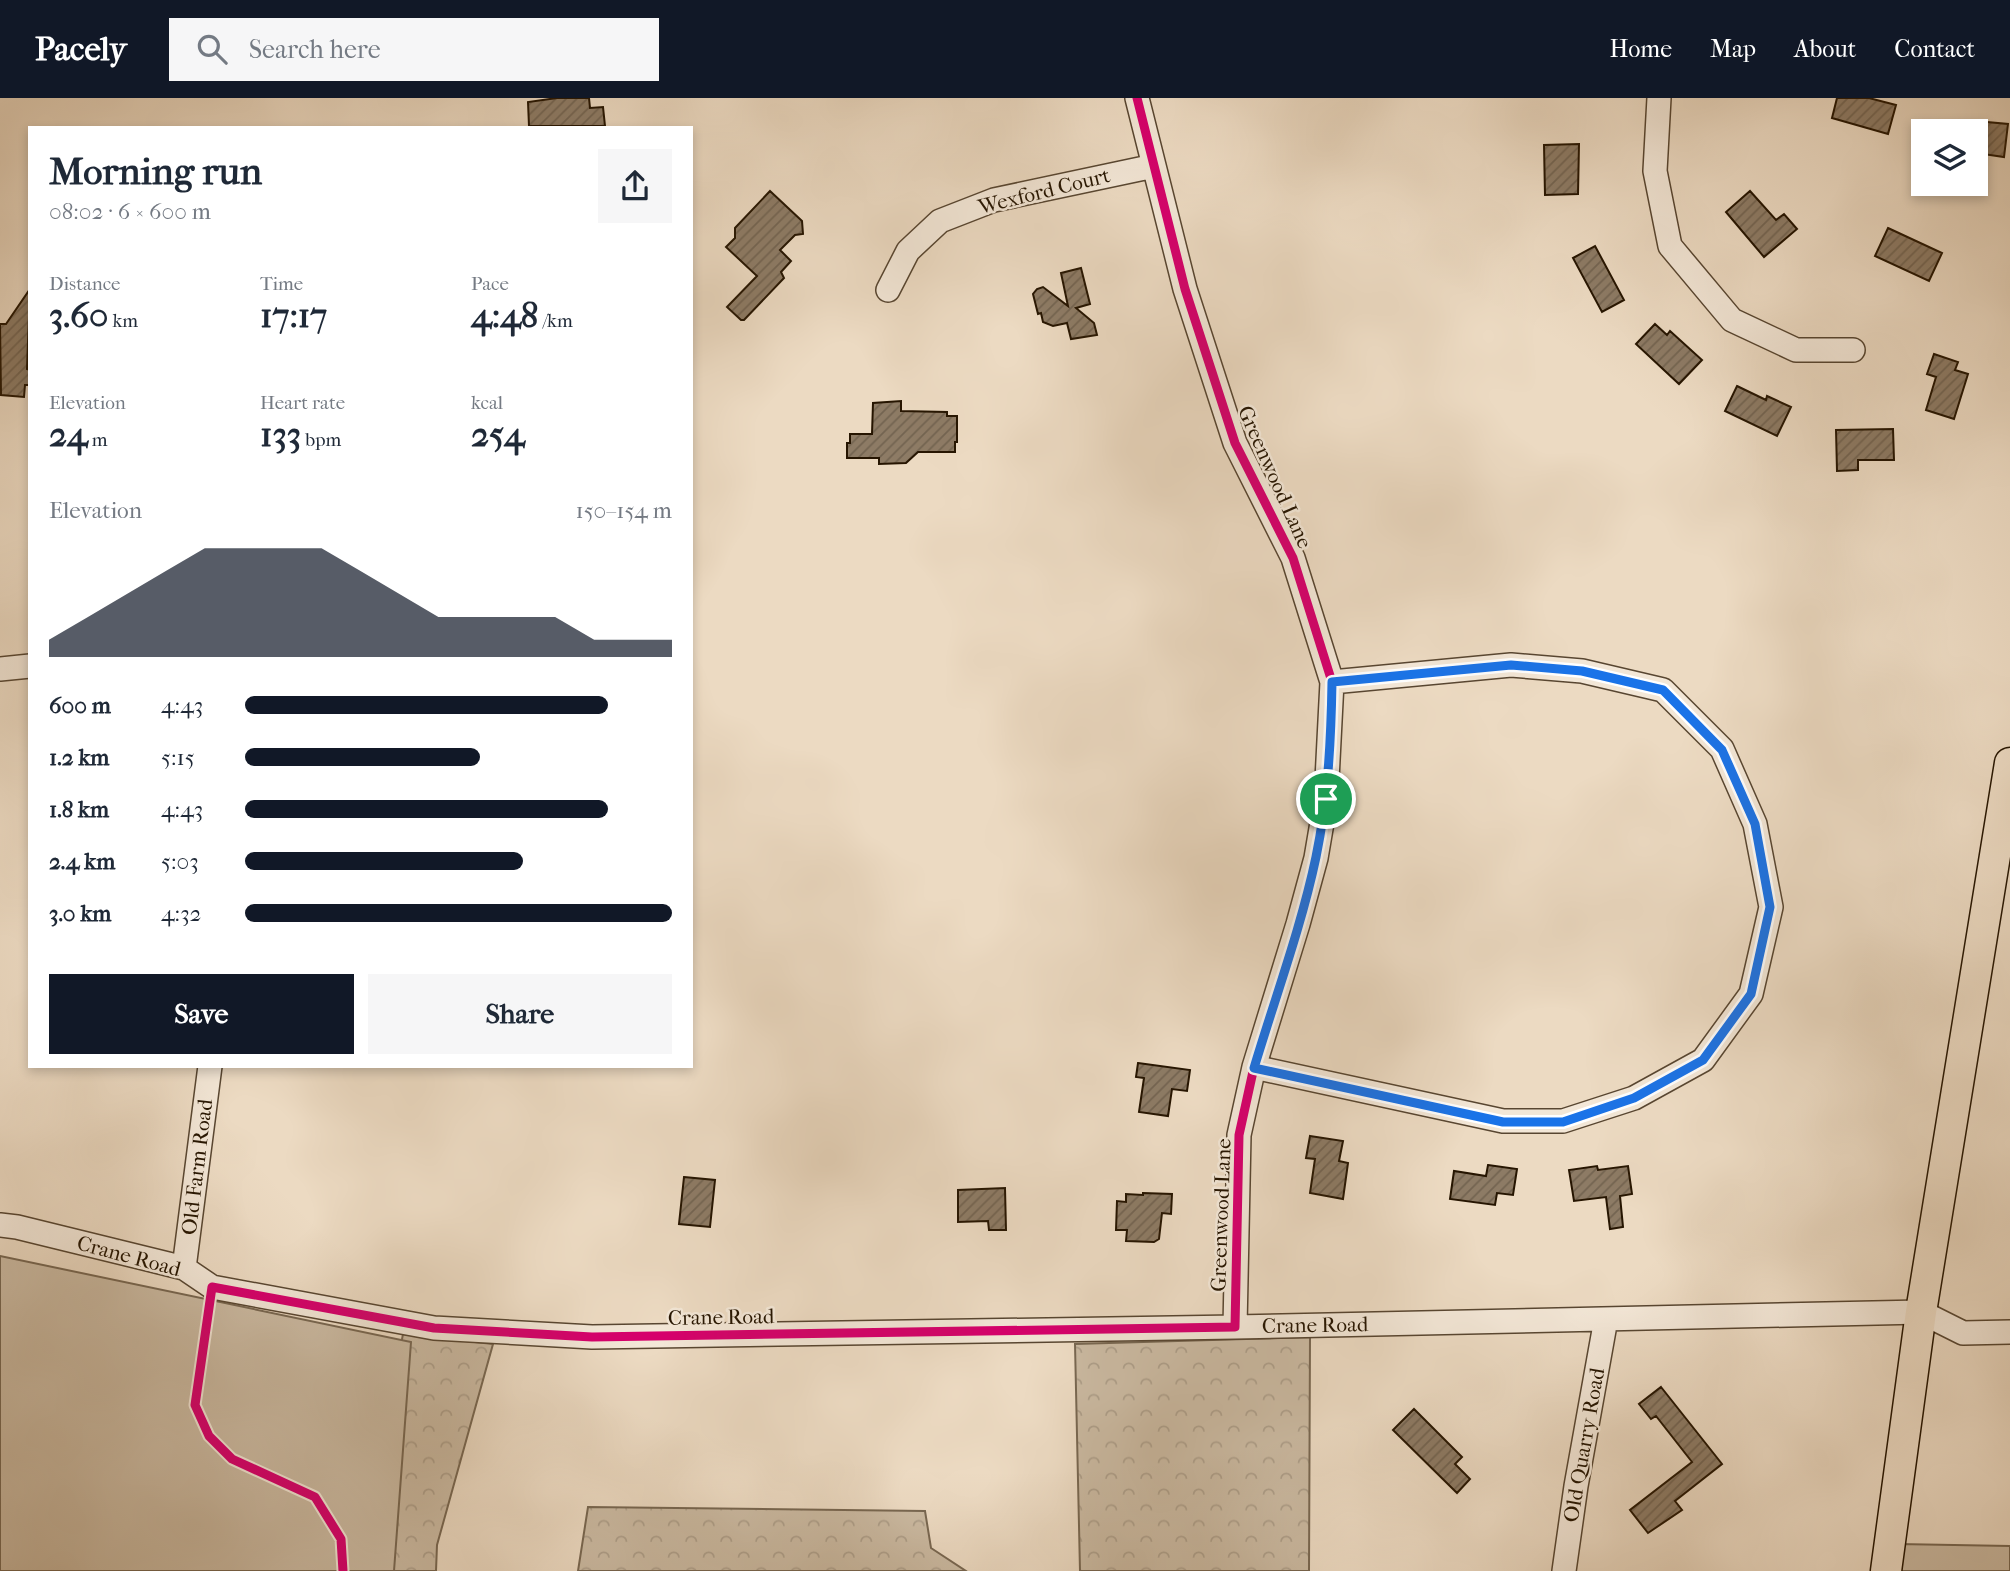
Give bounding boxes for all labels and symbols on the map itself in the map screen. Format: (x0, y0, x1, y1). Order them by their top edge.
street label: Wexford Court (975, 163, 1113, 219)
street label: Greenwood Lane (1233, 402, 1317, 552)
pin (1296, 769, 1356, 829)
street label: Old Farm Road (177, 1097, 217, 1236)
street label: Greenwood Lane (1206, 1138, 1236, 1292)
street label: Crane Road (74, 1231, 184, 1282)
street label: Crane Road (668, 1304, 775, 1330)
street label: Crane Road (1262, 1312, 1369, 1338)
street label: Old Quarry Road (1559, 1365, 1609, 1524)

